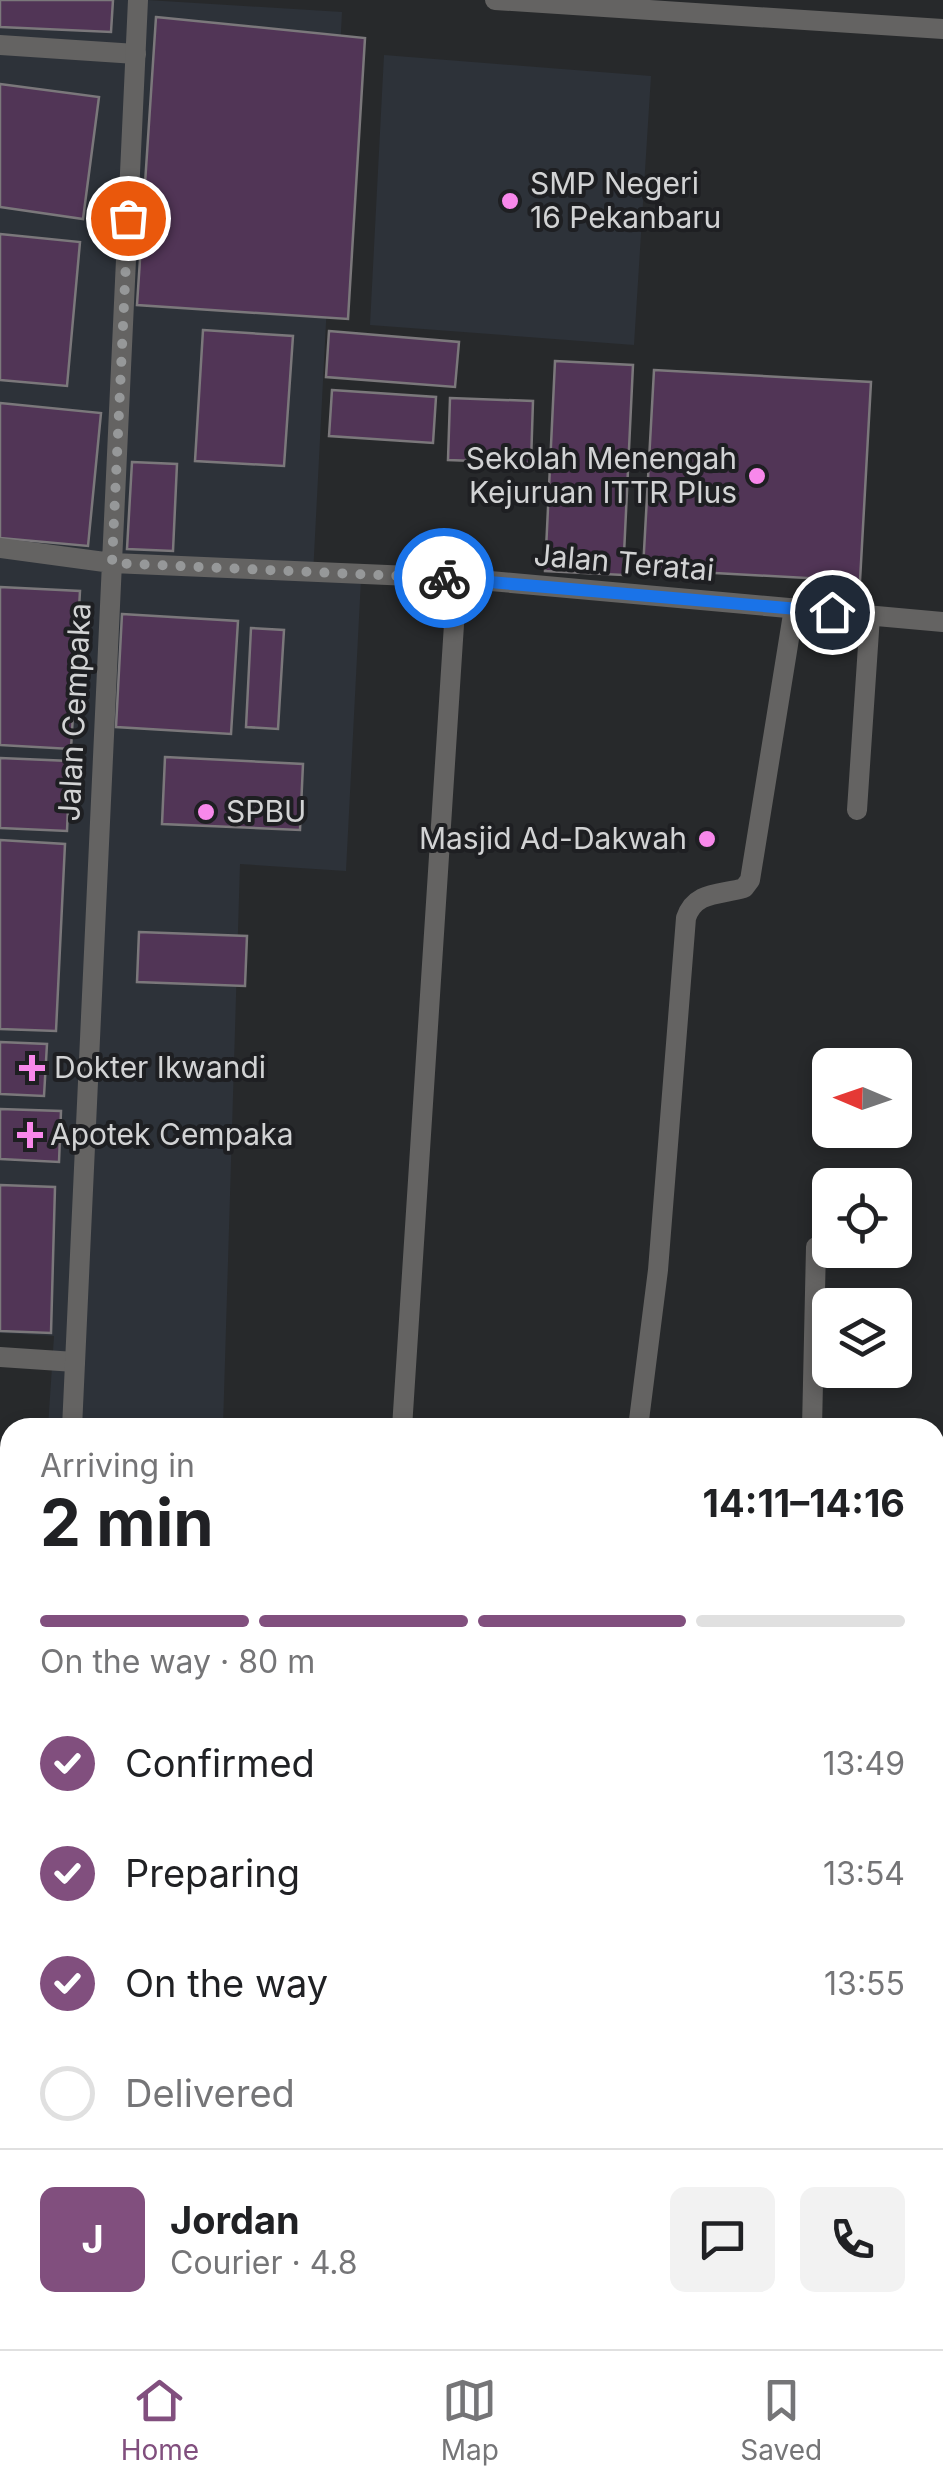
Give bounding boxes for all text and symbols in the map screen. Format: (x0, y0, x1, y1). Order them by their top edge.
place label: SMP Negeri 16 Pekanbaru (530, 165, 721, 235)
pin (86, 176, 171, 261)
marker: SMP Negeri 16 Pekanbaru (499, 190, 521, 212)
icon: bag (101, 191, 156, 246)
place label: Sekolah Menengah Kejuruan ITTR Plus (466, 440, 737, 510)
marker: Sekolah Menengah Kejuruan ITTR Plus (746, 465, 768, 487)
courier (394, 528, 494, 628)
street label: Jalan Teratai (532, 536, 716, 588)
icon: bike (417, 551, 472, 606)
pin (790, 570, 875, 655)
icon: home (805, 585, 860, 640)
street label: Jalan Cempaka (50, 602, 98, 822)
place label: SPBU (226, 793, 306, 829)
marker: SPBU (195, 801, 217, 823)
place label: Masjid Ad-Dakwah (419, 820, 687, 856)
marker: Masjid Ad-Dakwah (696, 828, 718, 850)
north arrow (812, 1048, 912, 1148)
map controls (812, 1048, 912, 1388)
place label: Dokter Ikwandi (54, 1049, 266, 1085)
marker: Dokter Ikwandi (19, 1055, 45, 1081)
place label: Apotek Cempaka (50, 1116, 293, 1152)
marker: Apotek Cempaka (19, 1124, 41, 1146)
button: locate (812, 1168, 912, 1268)
button: layers (812, 1288, 912, 1388)
text: Arriving in (40, 1446, 195, 1485)
text: 14:11–14:16 (703, 1480, 905, 1526)
text: 2 min (40, 1483, 214, 1562)
text: On the way · 80 m (40, 1642, 315, 1681)
icon: check (40, 1736, 95, 1791)
text: Confirmed (125, 1740, 315, 1786)
text: 13:49 (822, 1744, 905, 1783)
icon: check (40, 1846, 95, 1901)
text: Preparing (125, 1850, 300, 1896)
text: 13:54 (823, 1854, 905, 1893)
icon: check (40, 1956, 95, 2011)
text: On the way (125, 1960, 328, 2006)
text: 13:55 (824, 1964, 905, 2003)
text: Delivered (125, 2070, 295, 2116)
button: chat (670, 2187, 775, 2292)
button: phone (800, 2187, 905, 2292)
text: Jordan (170, 2197, 300, 2243)
text: J (81, 2216, 104, 2262)
text: Courier · 4.8 (170, 2243, 358, 2282)
tab: Home (121, 2373, 199, 2467)
tab: Map (441, 2373, 499, 2467)
tab: Saved (740, 2373, 822, 2467)

